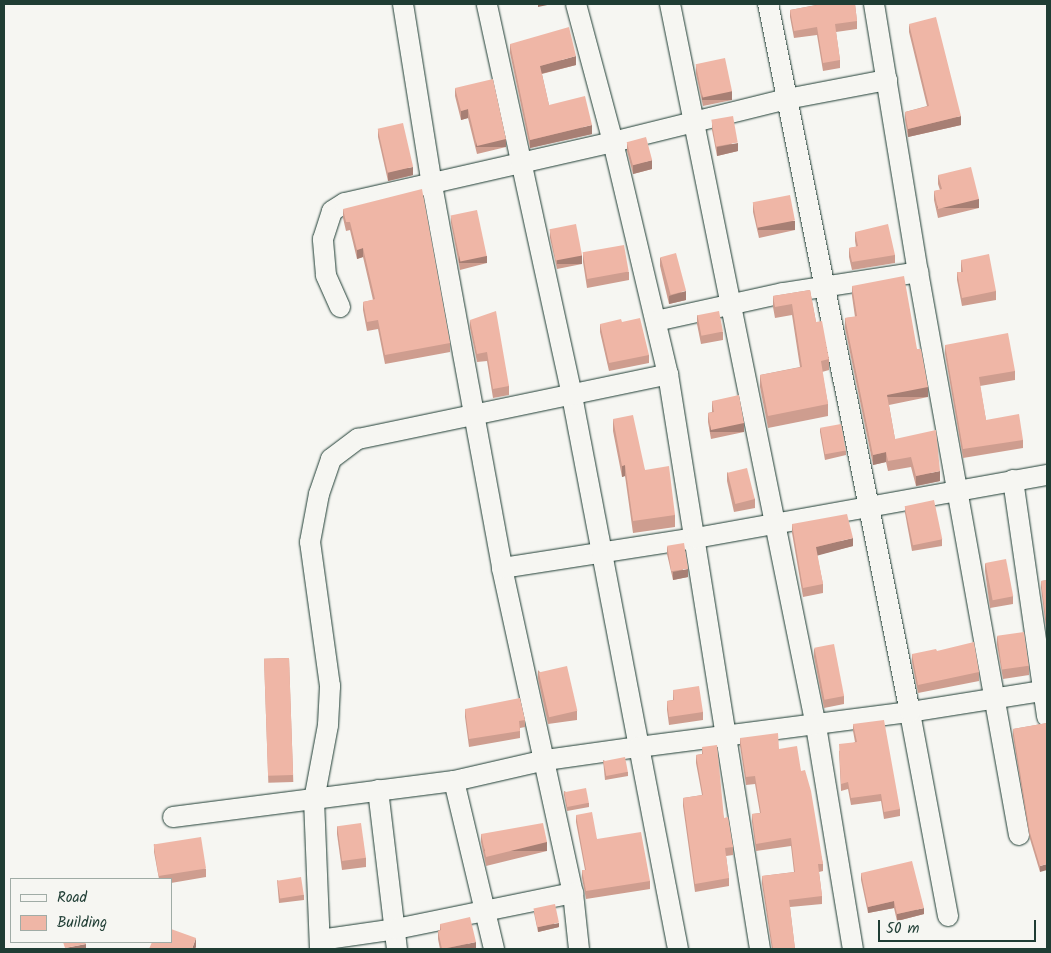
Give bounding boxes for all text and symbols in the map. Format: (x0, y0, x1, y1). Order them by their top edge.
legend (10, 878, 172, 943)
text: Road (57, 886, 87, 910)
scale bar (881, 910, 1038, 942)
text: Building (57, 911, 107, 935)
text: 50 m (886, 917, 920, 941)

